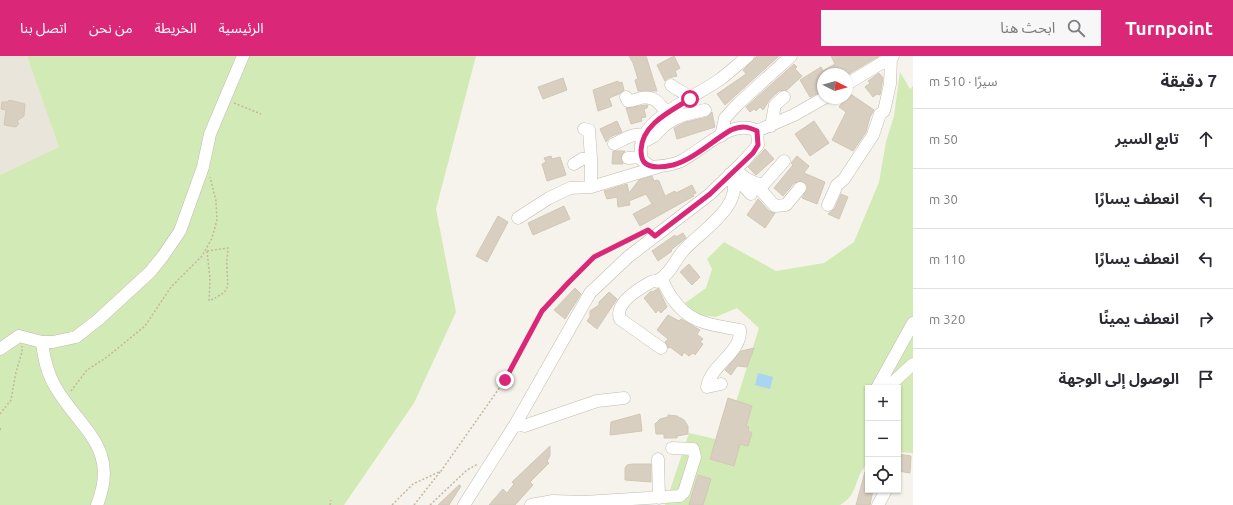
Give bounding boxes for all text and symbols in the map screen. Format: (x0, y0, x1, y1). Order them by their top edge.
search box (821, 10, 1101, 46)
icon: search (1065, 17, 1087, 39)
text: Turnpoint (1125, 17, 1213, 39)
text: ابحث هنا (1000, 19, 1055, 36)
text: اتصل بنا (20, 20, 67, 36)
text: من نحن (89, 20, 133, 36)
text: الخريطة (155, 20, 197, 36)
text: الرئيسية (219, 20, 264, 36)
north arrow (817, 68, 853, 104)
text: 7 دقيقة (1161, 71, 1217, 90)
text: سيرًا · 510 m (929, 74, 997, 88)
route start (681, 90, 699, 108)
icon: ahead (1195, 128, 1217, 150)
text: تابع السير (1115, 130, 1179, 147)
text: 50 m (929, 132, 958, 146)
icon: left (1195, 188, 1217, 210)
text: انعطف يسارًا (1095, 190, 1179, 207)
text: 30 m (929, 192, 958, 206)
icon: left (1195, 248, 1217, 270)
text: انعطف يسارًا (1095, 250, 1179, 267)
text: 110 m (929, 252, 965, 266)
icon: right (1195, 308, 1217, 330)
text: انعطف يمينًا (1099, 310, 1179, 327)
text: 320 m (929, 312, 965, 326)
icon: arrive (1195, 368, 1217, 390)
text: الوصول إلى الوجهة (1059, 370, 1179, 387)
route end (496, 371, 514, 389)
map controls (865, 385, 901, 493)
button: + (865, 385, 901, 421)
button: − (865, 421, 901, 457)
button: locate (865, 457, 901, 493)

